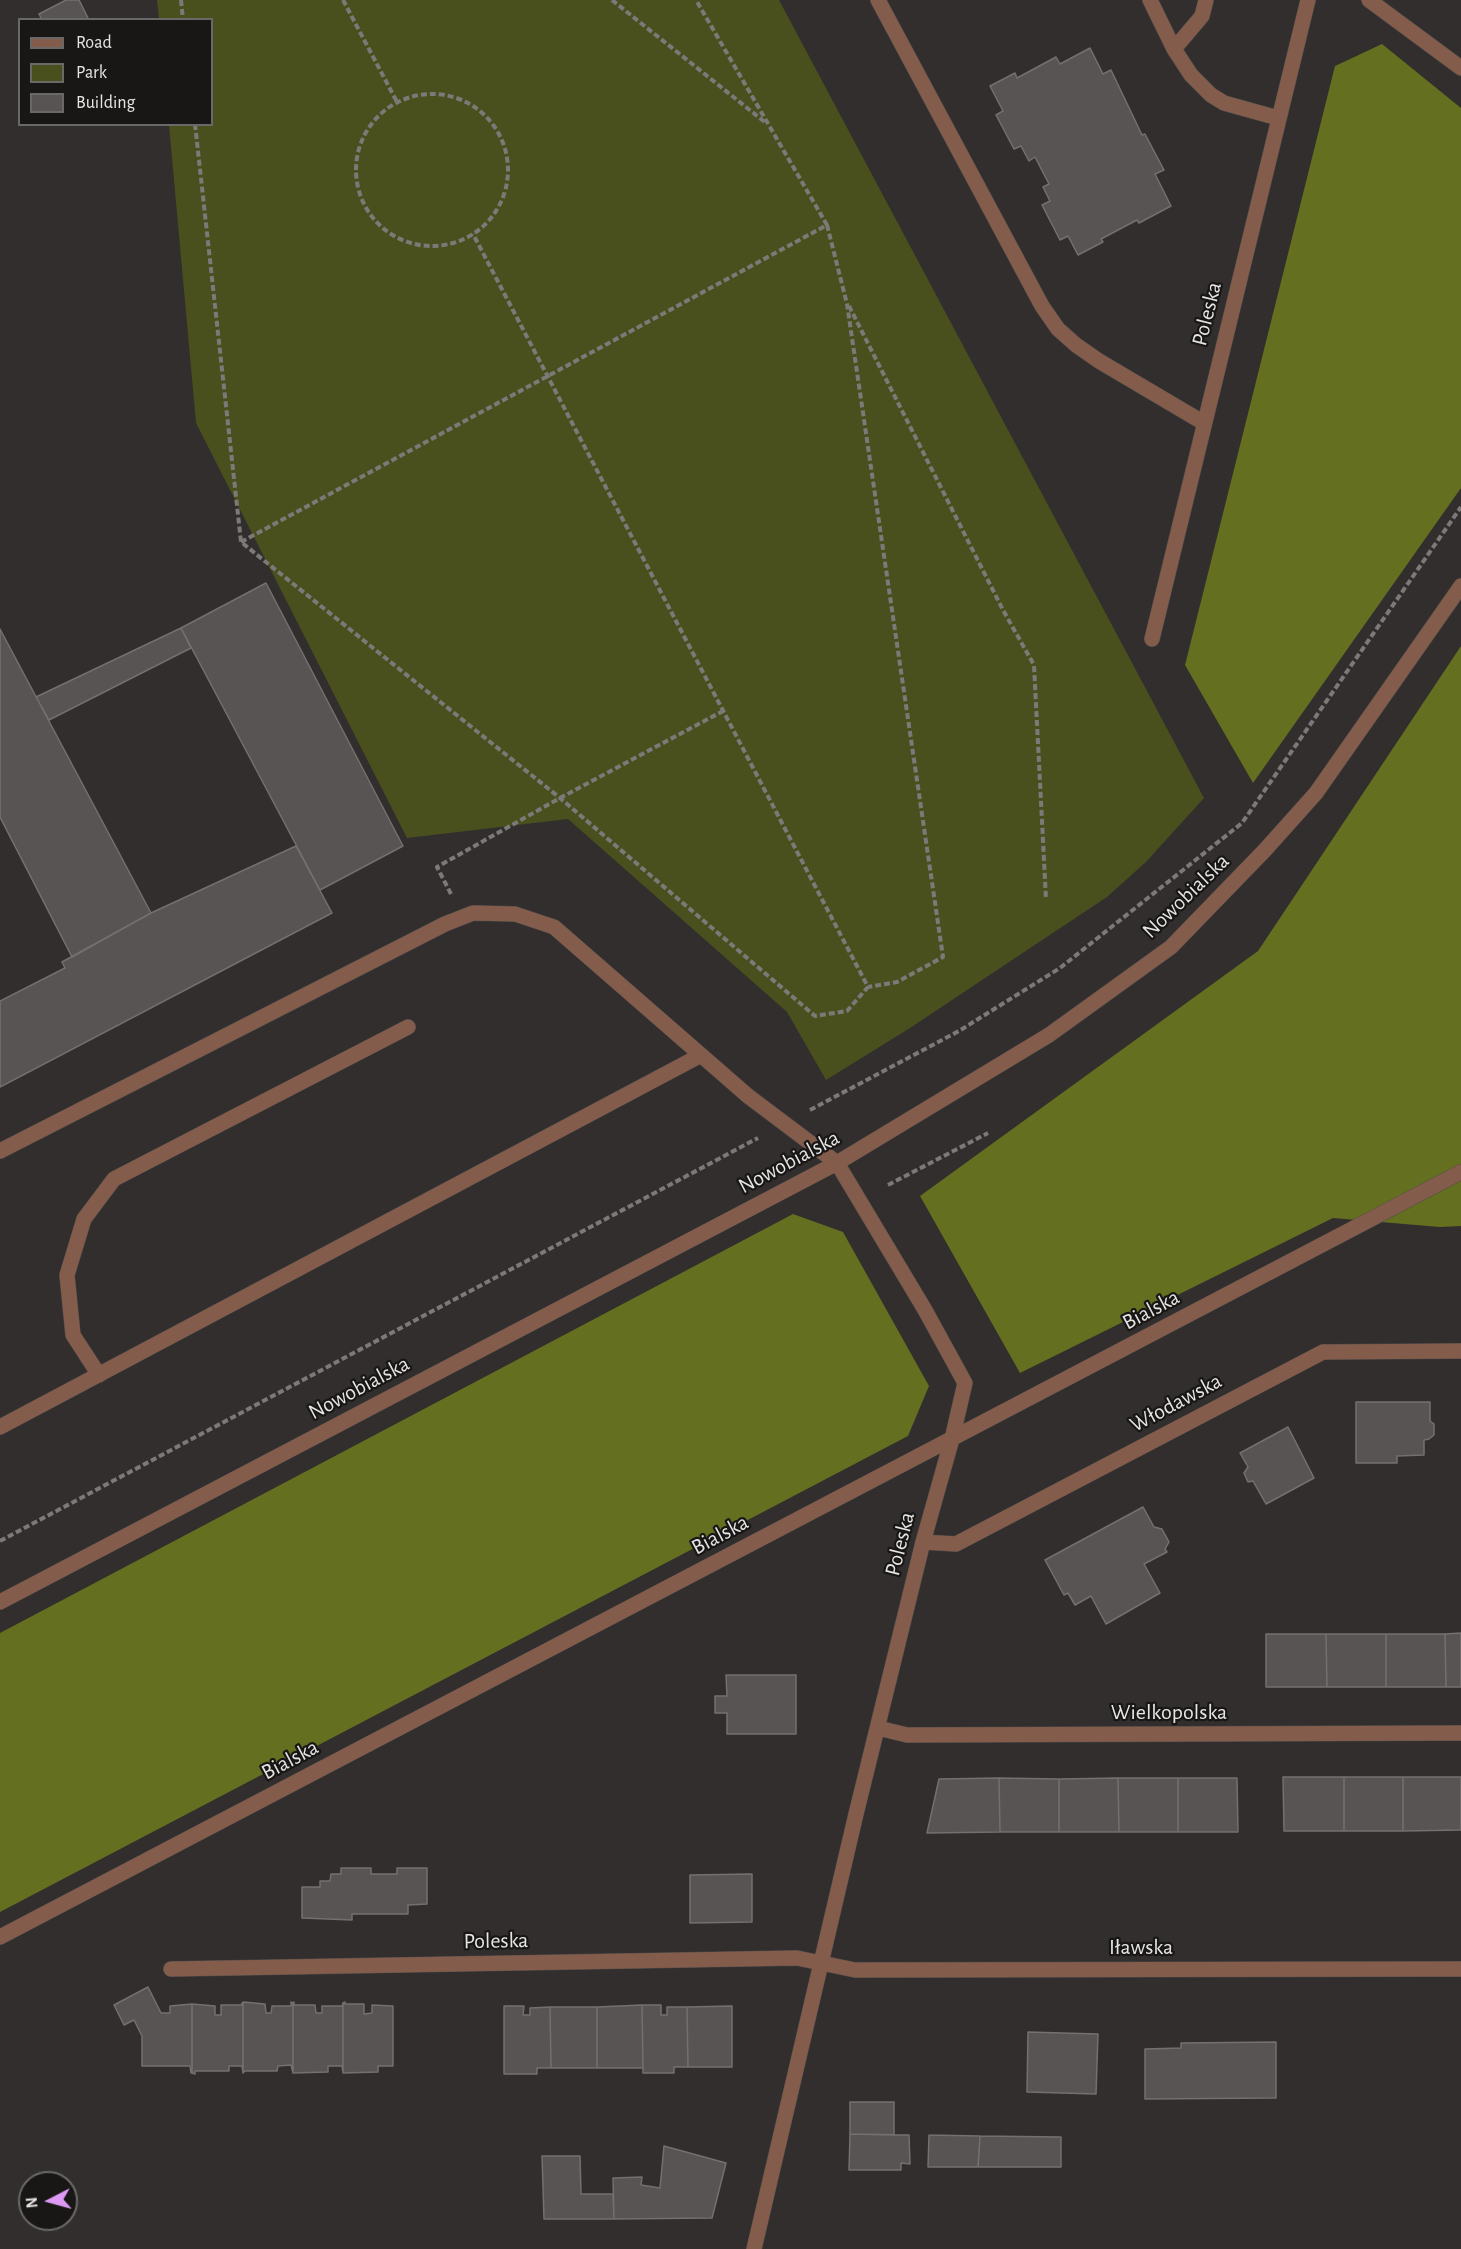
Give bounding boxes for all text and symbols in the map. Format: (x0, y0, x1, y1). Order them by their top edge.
legend (18, 18, 213, 126)
text: Road (76, 34, 112, 52)
text: Park (76, 64, 107, 82)
text: Building (76, 94, 135, 112)
street label: Poleska (1186, 279, 1228, 349)
street label: Nowobialska (1137, 848, 1235, 944)
street label: Nowobialska (734, 1124, 844, 1200)
street label: Bialska (1118, 1284, 1184, 1336)
street label: Nowobialska (304, 1350, 414, 1426)
street label: Włodawska (1126, 1368, 1226, 1438)
street label: Bialska (687, 1509, 753, 1561)
street label: Poleska (879, 1509, 921, 1579)
street label: Wielkopolska (1111, 1699, 1227, 1725)
street label: Bialska (257, 1734, 323, 1786)
street label: Poleska (463, 1927, 529, 1955)
street label: Iławska (1109, 1934, 1173, 1960)
north arrow (18, 2171, 78, 2231)
text: N (24, 2196, 41, 2209)

